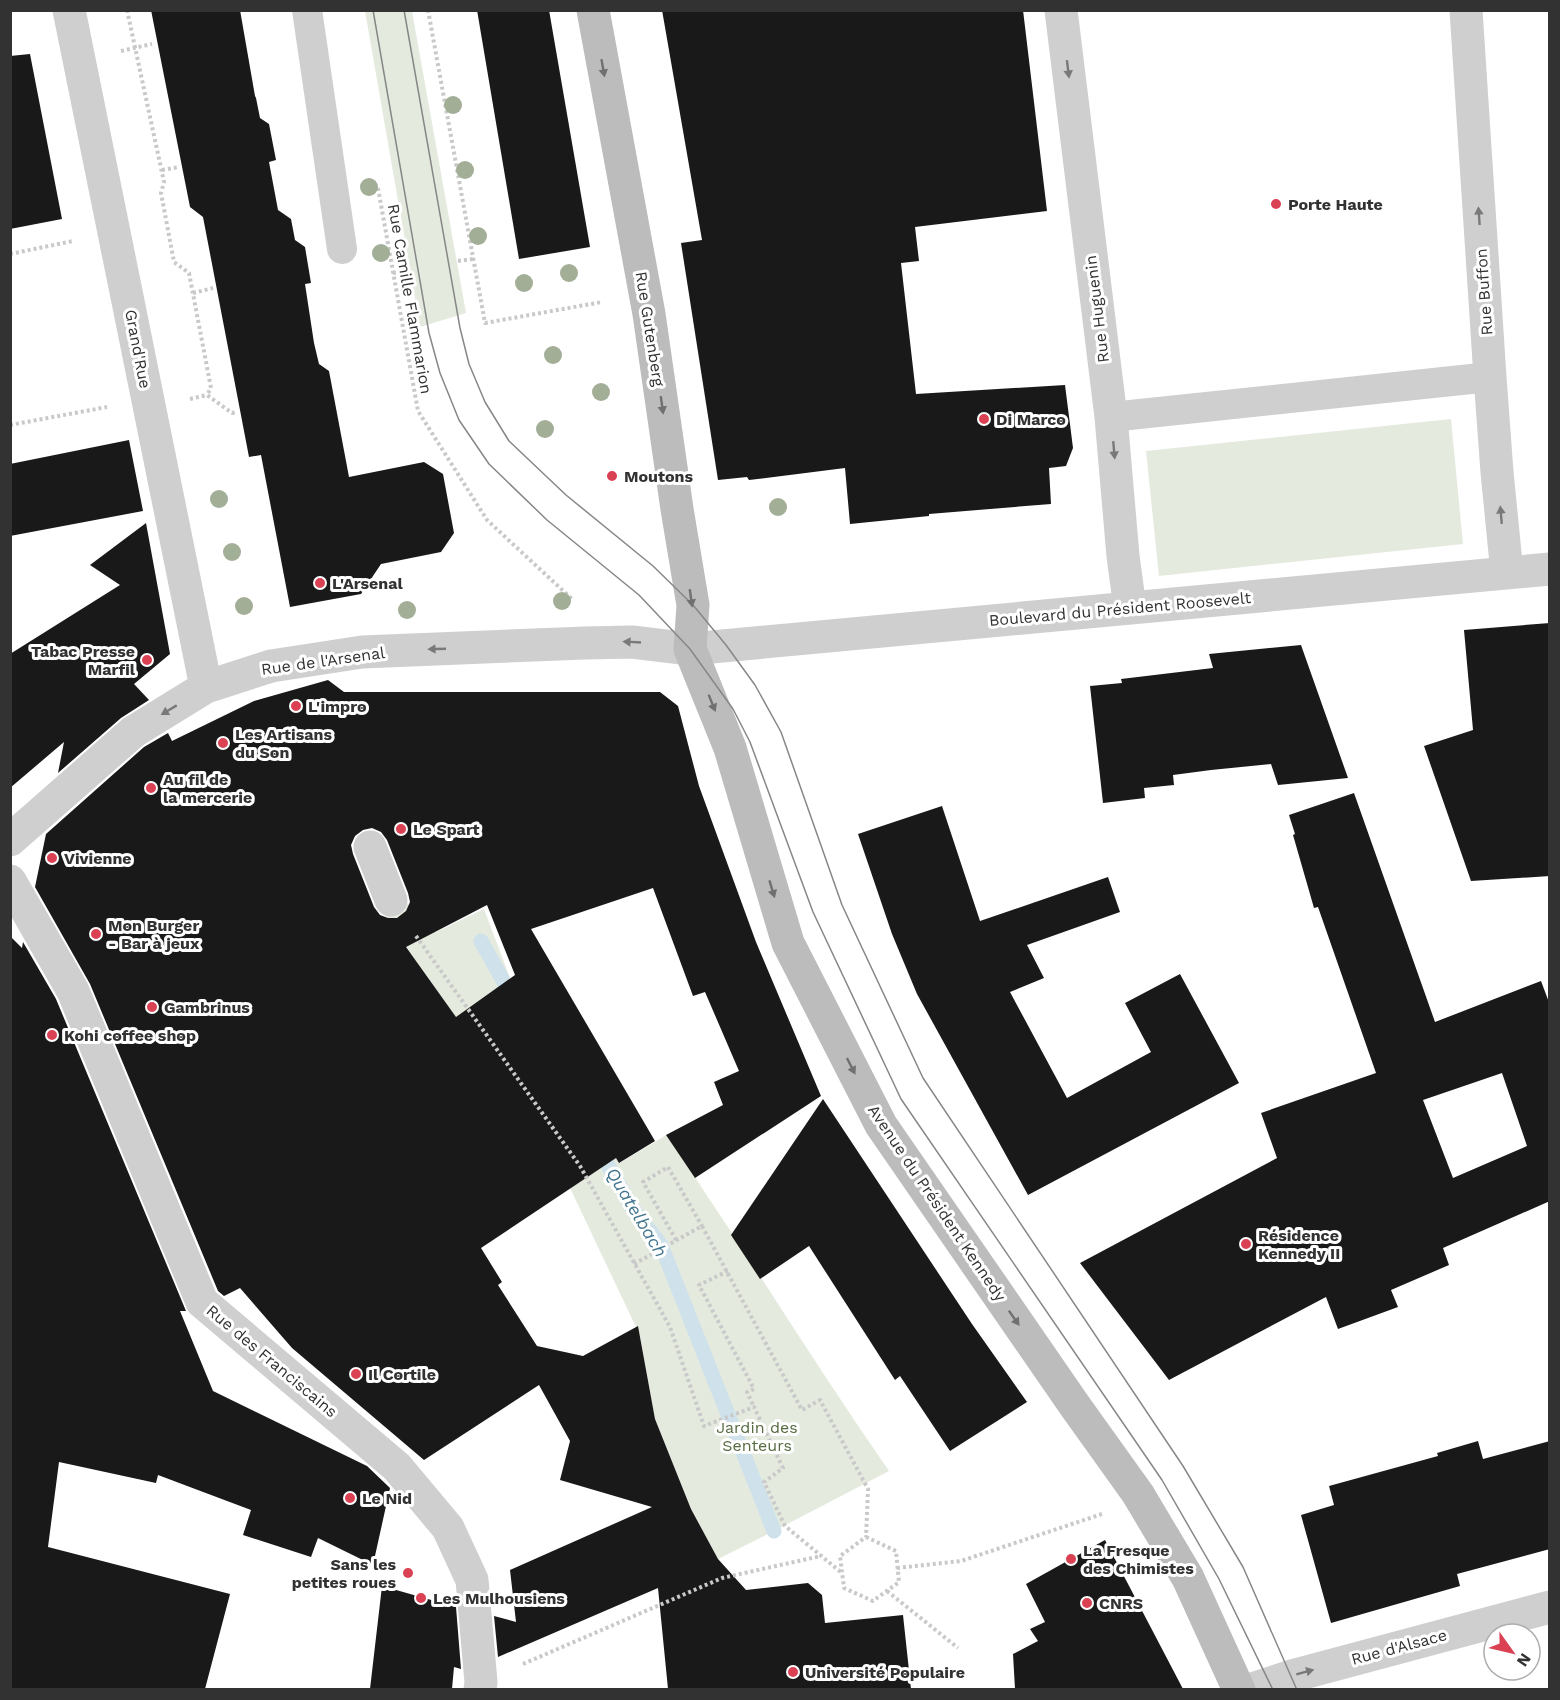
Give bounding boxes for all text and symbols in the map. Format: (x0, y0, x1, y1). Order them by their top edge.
one-way arrow (599, 59, 608, 78)
one-way arrow (1063, 59, 1073, 78)
place label: Porte Haute (1288, 195, 1383, 214)
marker: Porte Haute (1269, 197, 1283, 211)
street label: Rue Camille Flammarion (384, 203, 436, 395)
one-way arrow (1474, 206, 1484, 225)
street label: Rue Buffon (1471, 248, 1497, 336)
street label: Rue Huguenin (1081, 254, 1113, 364)
street label: Rue Gutenberg (632, 270, 669, 388)
street label: Grand'Rue (121, 308, 155, 390)
one-way arrow (657, 396, 666, 415)
place label: Di Marco (996, 410, 1066, 429)
marker: Di Marco (977, 412, 991, 426)
one-way arrow (1109, 440, 1119, 459)
place label: Moutons (624, 467, 693, 486)
marker: Moutons (605, 469, 619, 483)
one-way arrow (1496, 505, 1506, 524)
place label: L'Arsenal (332, 574, 403, 593)
marker: L'Arsenal (313, 576, 327, 590)
one-way arrow (687, 588, 696, 607)
street label: Boulevard du Président Roosevelt (988, 588, 1252, 630)
one-way arrow (623, 638, 642, 647)
place label: Tabac Presse Marfil (31, 642, 136, 679)
street label: Rue de l'Arsenal (260, 643, 386, 679)
one-way arrow (428, 644, 447, 654)
marker: Tabac Presse Marfil (140, 653, 154, 667)
one-way arrow (707, 695, 717, 713)
place label: L'impro (308, 697, 367, 716)
marker: L'impro (289, 699, 303, 713)
one-way arrow (161, 704, 177, 715)
place label: Les Artisans du Son (235, 725, 332, 762)
marker: Les Artisans du Son (216, 736, 230, 750)
place label: Au fil de la mercerie (163, 770, 252, 807)
marker: Au fil de la mercerie (144, 781, 158, 795)
place label: Le Spart (413, 820, 480, 839)
marker: Le Spart (394, 822, 408, 836)
place label: Vivienne (64, 849, 132, 868)
marker: Vivienne (45, 851, 59, 865)
one-way arrow (768, 880, 777, 898)
place label: Mon Burger - Bar à jeux (108, 916, 200, 953)
marker: Mon Burger - Bar à jeux (89, 927, 103, 941)
place label: Gambrinus (164, 998, 250, 1017)
marker: Gambrinus (145, 1000, 159, 1014)
place label: Kohi coffee shop (64, 1026, 196, 1045)
marker: Kohi coffee shop (45, 1028, 59, 1042)
one-way arrow (846, 1058, 856, 1075)
street label: Avenue du Président Kennedy (864, 1101, 1010, 1305)
water label: Quatelbach (602, 1163, 672, 1261)
place label: Résidence Kennedy II (1258, 1226, 1340, 1263)
marker: Résidence Kennedy II (1239, 1237, 1253, 1251)
street label: Rue des Franciscains (203, 1301, 341, 1421)
one-way arrow (1008, 1309, 1020, 1325)
place label: Il Cortile (368, 1365, 436, 1384)
marker: Il Cortile (349, 1367, 363, 1381)
park label: Jardin des Senteurs (716, 1418, 798, 1455)
place label: Le Nid (362, 1489, 412, 1508)
marker: Le Nid (343, 1491, 357, 1505)
place label: La Fresque des Chimistes (1083, 1541, 1194, 1578)
marker: La Fresque des Chimistes (1064, 1552, 1078, 1566)
place label: Sans les petites roues (292, 1555, 396, 1592)
marker: Sans les petites roues (401, 1566, 415, 1580)
place label: Les Mulhousiens (433, 1589, 565, 1608)
marker: Les Mulhousiens (414, 1591, 428, 1605)
place label: CNRS (1099, 1594, 1143, 1613)
marker: CNRS (1080, 1596, 1094, 1610)
north arrow (1482, 1622, 1542, 1682)
street label: Rue d'Alsace (1349, 1625, 1449, 1669)
text: N (1513, 1650, 1535, 1670)
place label: Université Populaire (805, 1663, 965, 1682)
marker: Université Populaire (786, 1665, 800, 1679)
one-way arrow (1296, 1667, 1314, 1676)

